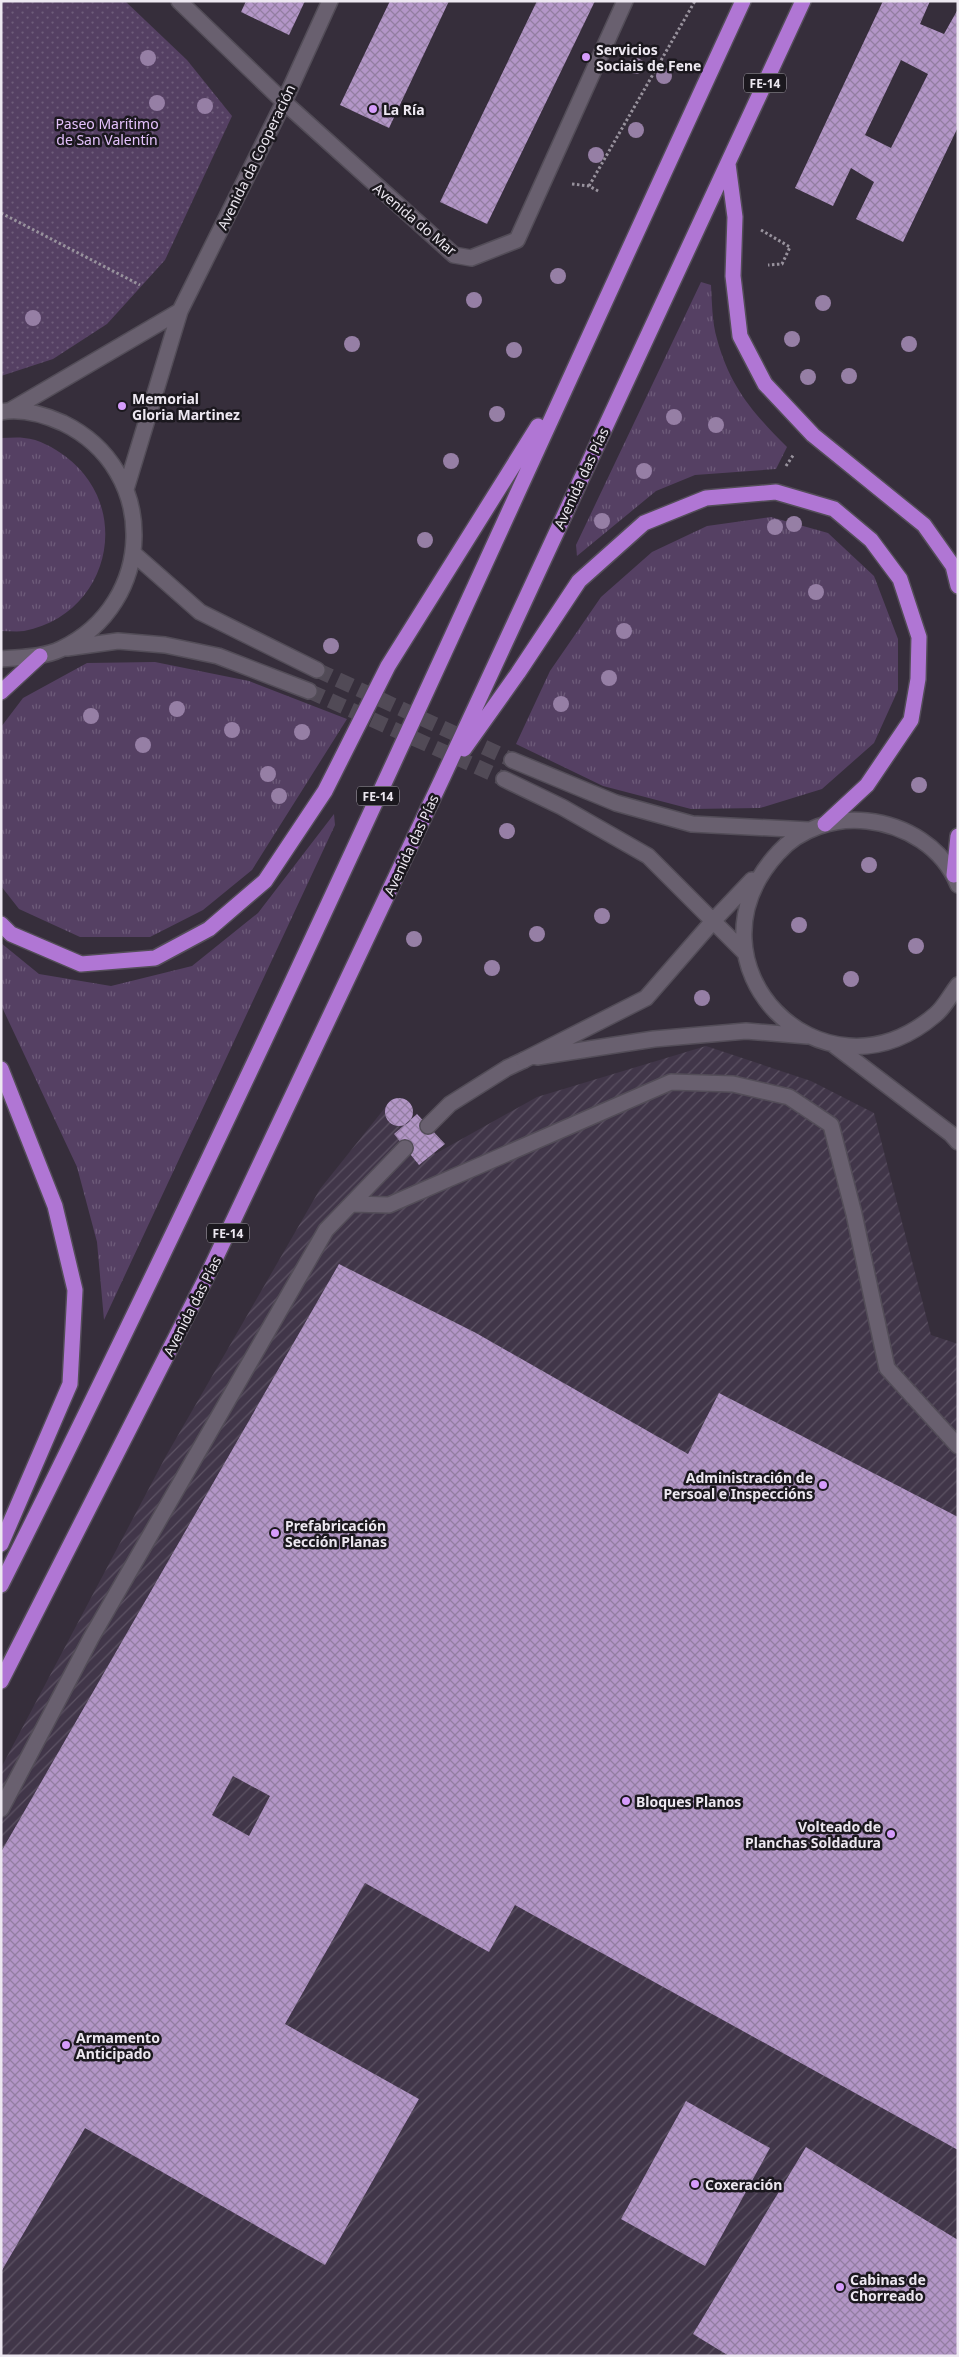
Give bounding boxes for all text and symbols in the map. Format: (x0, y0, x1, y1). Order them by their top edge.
place label: Servicios Sociais de Fene (596, 40, 701, 75)
marker: Servicios Sociais de Fene (580, 51, 592, 63)
road number: FE-14 (744, 74, 786, 92)
street label: Avenida da Cooperación (212, 81, 300, 233)
place label: La Ría (383, 100, 425, 119)
marker: La Ría (367, 103, 379, 115)
park label: Paseo Marítimo de San Valentín (55, 114, 159, 149)
street label: Avenida do Mar (369, 178, 461, 260)
place label: Memorial Gloria Martinez (132, 389, 240, 424)
marker: Memorial Gloria Martinez (116, 400, 128, 412)
street label: Avenida das Pías (549, 424, 613, 532)
road number: FE-14 (357, 786, 399, 806)
street label: Avenida das Pías (379, 791, 443, 899)
road number: FE-14 (207, 1224, 249, 1242)
street label: Avenida das Pías (159, 1253, 226, 1359)
place label: Administración de Persoal e Inspeccións (663, 1468, 813, 1503)
marker: Administración de Persoal e Inspeccións (817, 1479, 829, 1491)
place label: Prefabricación Sección Planas (285, 1516, 387, 1551)
marker: Prefabricación Sección Planas (269, 1527, 281, 1539)
place label: Bloques Planos (636, 1792, 741, 1811)
marker: Bloques Planos (620, 1795, 632, 1807)
place label: Volteado de Planchas Soldadura (745, 1817, 881, 1852)
marker: Volteado de Planchas Soldadura (885, 1828, 897, 1840)
place label: Armamento Anticipado (76, 2028, 160, 2063)
marker: Armamento Anticipado (60, 2039, 72, 2051)
place label: Coxeración (705, 2175, 782, 2194)
marker: Coxeración (689, 2178, 701, 2190)
place label: Cabinas de Chorreado (850, 2270, 926, 2305)
marker: Cabinas de Chorreado (834, 2281, 846, 2293)

